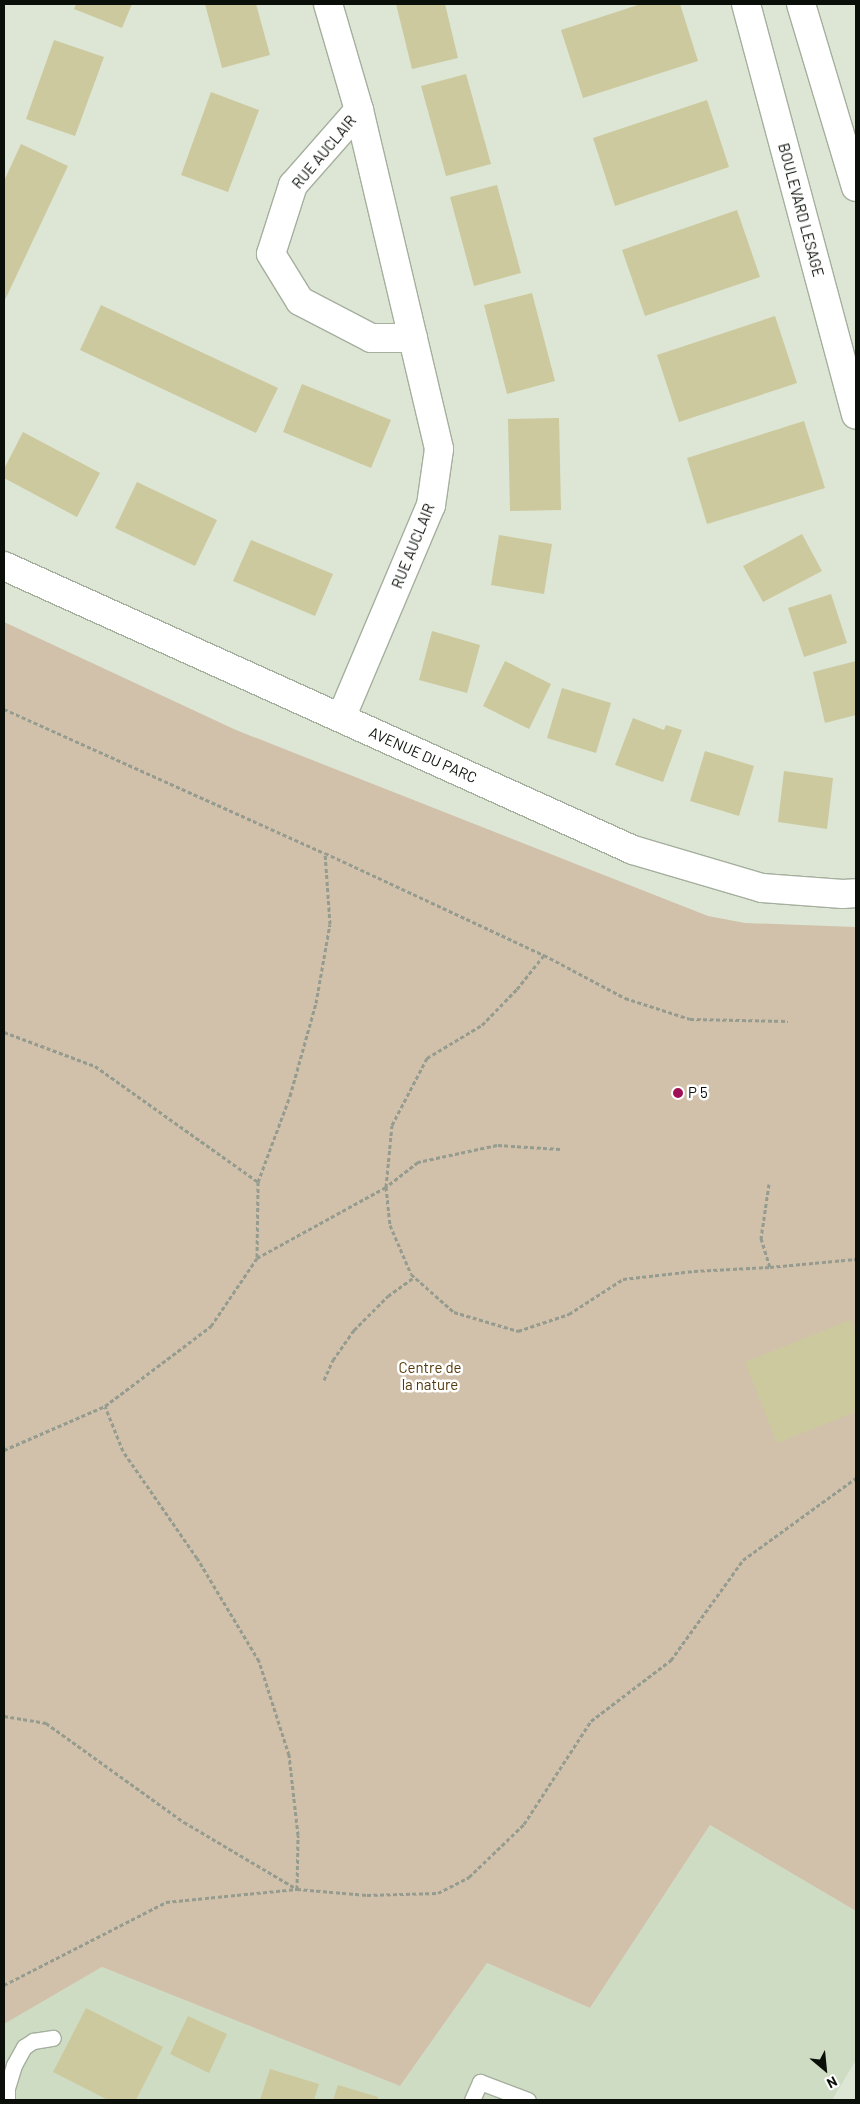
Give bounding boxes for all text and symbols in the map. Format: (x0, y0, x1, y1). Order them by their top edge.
street label: RUE AUCLAIR (288, 112, 360, 192)
street label: BOULEVARD LESAGE (774, 141, 828, 279)
street label: RUE AUCLAIR (388, 501, 438, 591)
street label: AVENUE DU PARC (366, 723, 480, 787)
place label: P 5 (688, 1084, 708, 1102)
marker: P 5 (672, 1087, 684, 1099)
park label: Centre de la nature (398, 1358, 462, 1393)
north arrow (800, 2044, 850, 2094)
text: N (824, 2073, 840, 2092)

